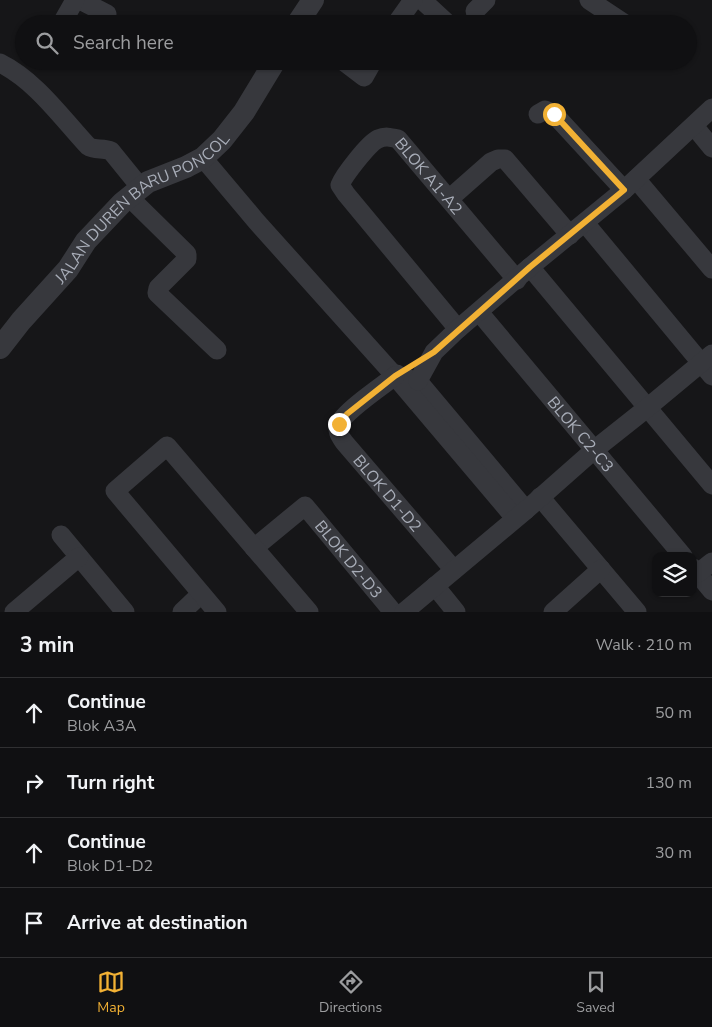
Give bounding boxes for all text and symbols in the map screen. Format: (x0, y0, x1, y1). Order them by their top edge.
search box (15, 15, 697, 70)
icon: search (33, 29, 61, 57)
text: Search here (73, 30, 174, 56)
route start (543, 103, 566, 126)
street label: JALAN DUREN BARU PONCOL (49, 129, 235, 289)
street label: BLOK A1-A2 (389, 133, 467, 220)
street label: BLOK C2-C3 (542, 392, 618, 477)
route end (328, 413, 351, 436)
street label: BLOK D1-D2 (348, 450, 426, 537)
street label: BLOK D2-D3 (309, 516, 387, 603)
map controls (652, 552, 697, 597)
button: layers (652, 552, 697, 597)
text: 3 min (20, 631, 74, 659)
text: Walk · 210 m (596, 634, 692, 656)
text: Continue (67, 689, 146, 715)
icon: ahead (20, 699, 48, 727)
text: 50 m (655, 702, 692, 724)
text: Blok A3A (67, 715, 136, 737)
icon: right (20, 769, 48, 797)
text: Turn right (67, 770, 154, 796)
text: 130 m (645, 772, 692, 794)
text: Continue (67, 829, 146, 855)
icon: ahead (20, 839, 48, 867)
text: 30 m (655, 842, 692, 864)
text: Blok D1-D2 (67, 855, 153, 877)
icon: arrive (20, 909, 48, 937)
text: Arrive at destination (67, 910, 248, 936)
tab: Map (97, 968, 125, 1017)
tab: Directions (319, 968, 382, 1017)
tab: Saved (576, 968, 615, 1017)

